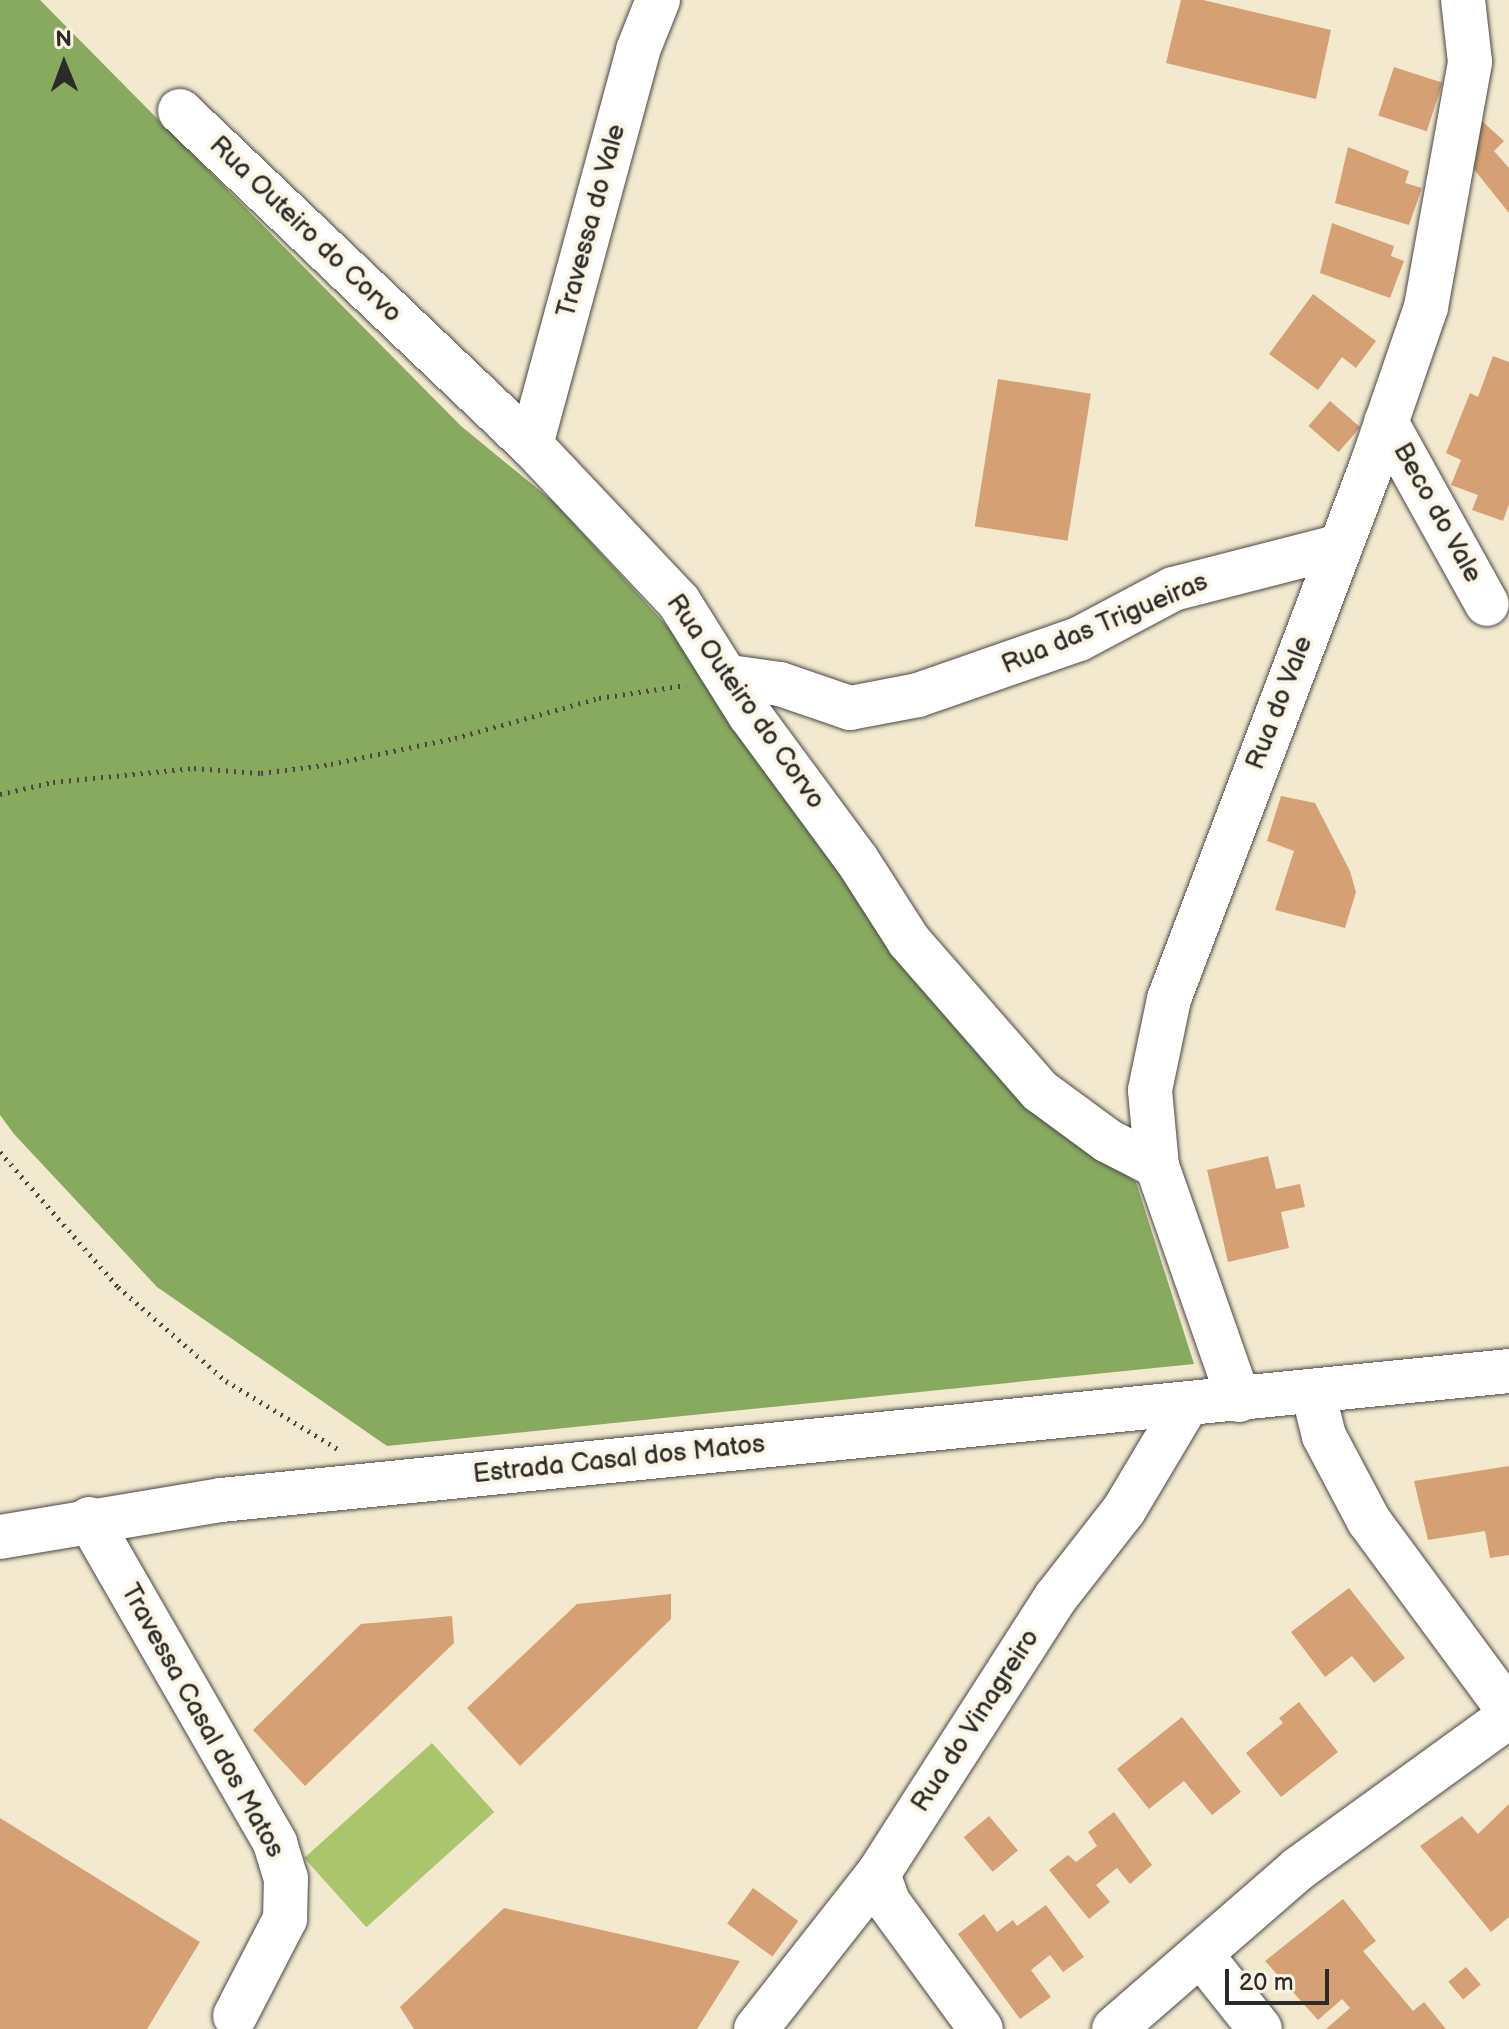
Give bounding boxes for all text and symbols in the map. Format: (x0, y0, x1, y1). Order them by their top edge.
north arrow (24, 24, 104, 104)
text: N (55, 26, 72, 53)
street label: Travessa do Vale (551, 121, 633, 321)
street label: Rua Outeiro do Corvo (203, 130, 407, 330)
street label: Beco do Vale (1386, 438, 1488, 588)
street label: Rua das Trigueiras (997, 566, 1213, 682)
street label: Rua Outeiro do Corvo (659, 589, 831, 815)
street label: Rua do Vale (1240, 632, 1320, 774)
street label: Estrada Casal dos Matos (471, 1429, 767, 1491)
street label: Travessa Casal dos Matos (114, 1579, 290, 1863)
street label: Rua do Vinagreiro (905, 1624, 1047, 1818)
scale bar (1229, 1953, 1333, 2003)
text: 20 m (1239, 1968, 1294, 1997)

